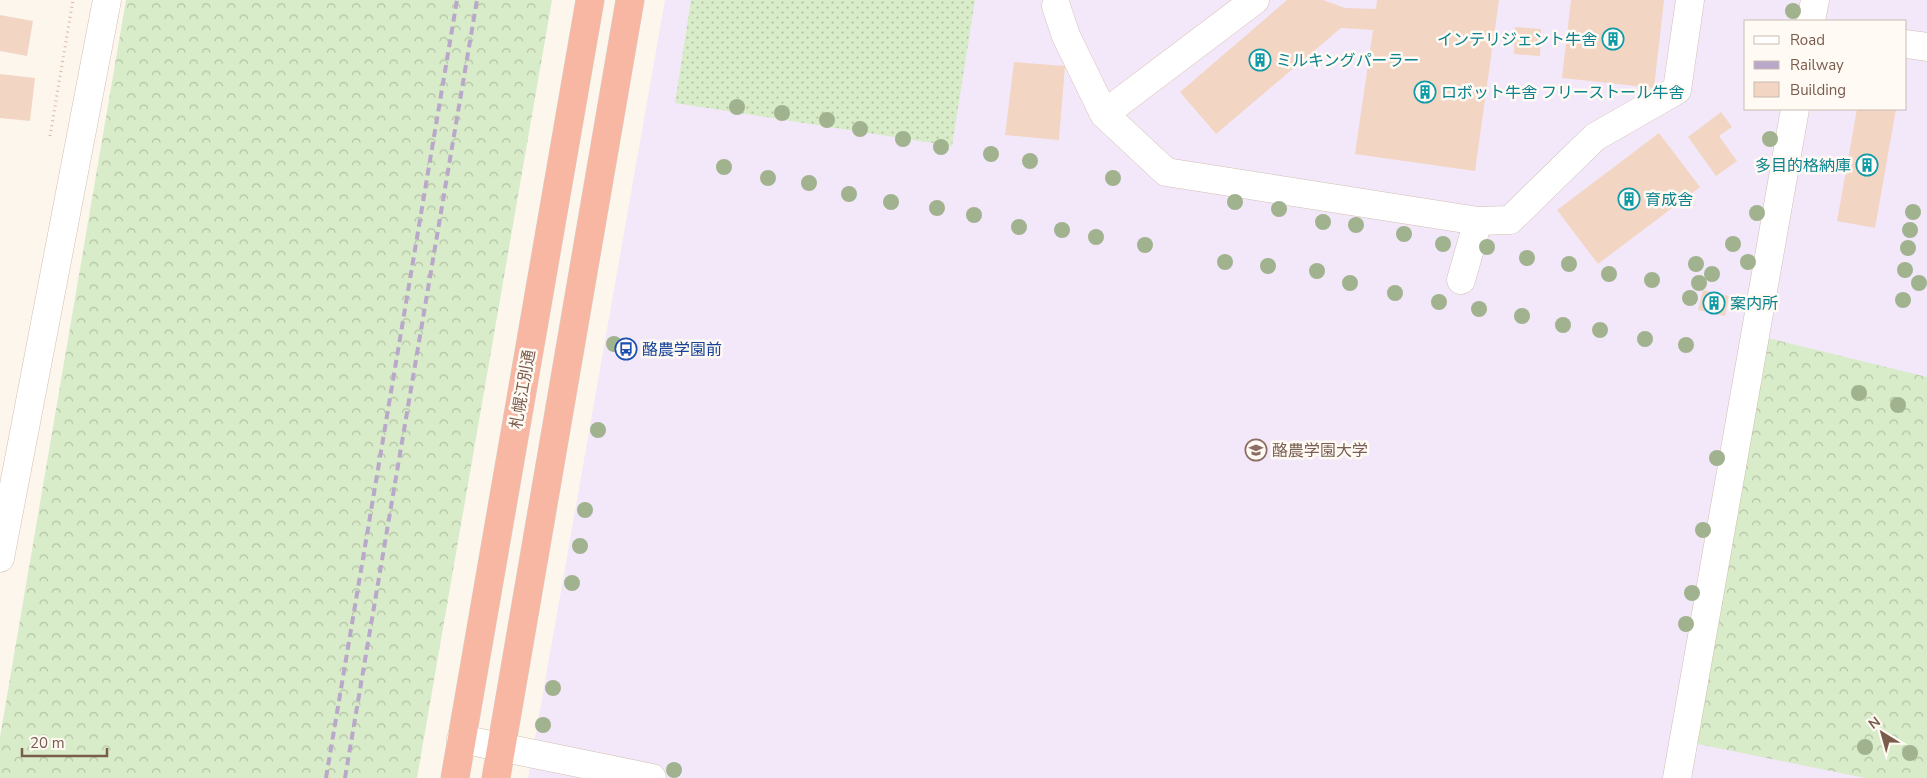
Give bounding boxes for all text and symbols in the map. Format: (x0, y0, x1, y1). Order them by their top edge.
legend (1744, 20, 1907, 110)
building icon: インテリジェント牛舎 (1601, 27, 1625, 51)
place label: インテリジェント牛舎 (1437, 29, 1597, 51)
text: Road (1790, 30, 1825, 50)
building icon: ミルキングパーラー (1248, 48, 1272, 72)
place label: ミルキングパーラー (1276, 50, 1420, 72)
text: Railway (1790, 55, 1844, 75)
building icon: ロボット牛舎 フリーストール牛舎 (1413, 80, 1437, 104)
text: Building (1790, 80, 1846, 100)
place label: ロボット牛舎 フリーストール牛舎 (1441, 82, 1684, 104)
building icon: 多目的格納庫 (1855, 153, 1879, 177)
place label: 多目的格納庫 (1755, 155, 1851, 177)
building icon: 育成舎 (1617, 187, 1641, 211)
place label: 育成舎 (1645, 189, 1693, 211)
building icon: 案内所 (1702, 291, 1726, 315)
place label: 案内所 (1730, 293, 1778, 315)
bus stop icon: 酪農学園前 (614, 337, 638, 361)
place label: 酪農学園前 (642, 339, 722, 361)
street label: 札幌江別通 (505, 348, 541, 430)
school or university icon: 酪農学園大学 (1244, 438, 1268, 462)
place label: 酪農学園大学 (1272, 440, 1368, 462)
north arrow (1857, 708, 1907, 758)
text: N (1865, 712, 1884, 734)
scale bar (22, 726, 108, 758)
text: 20 m (30, 733, 65, 753)

